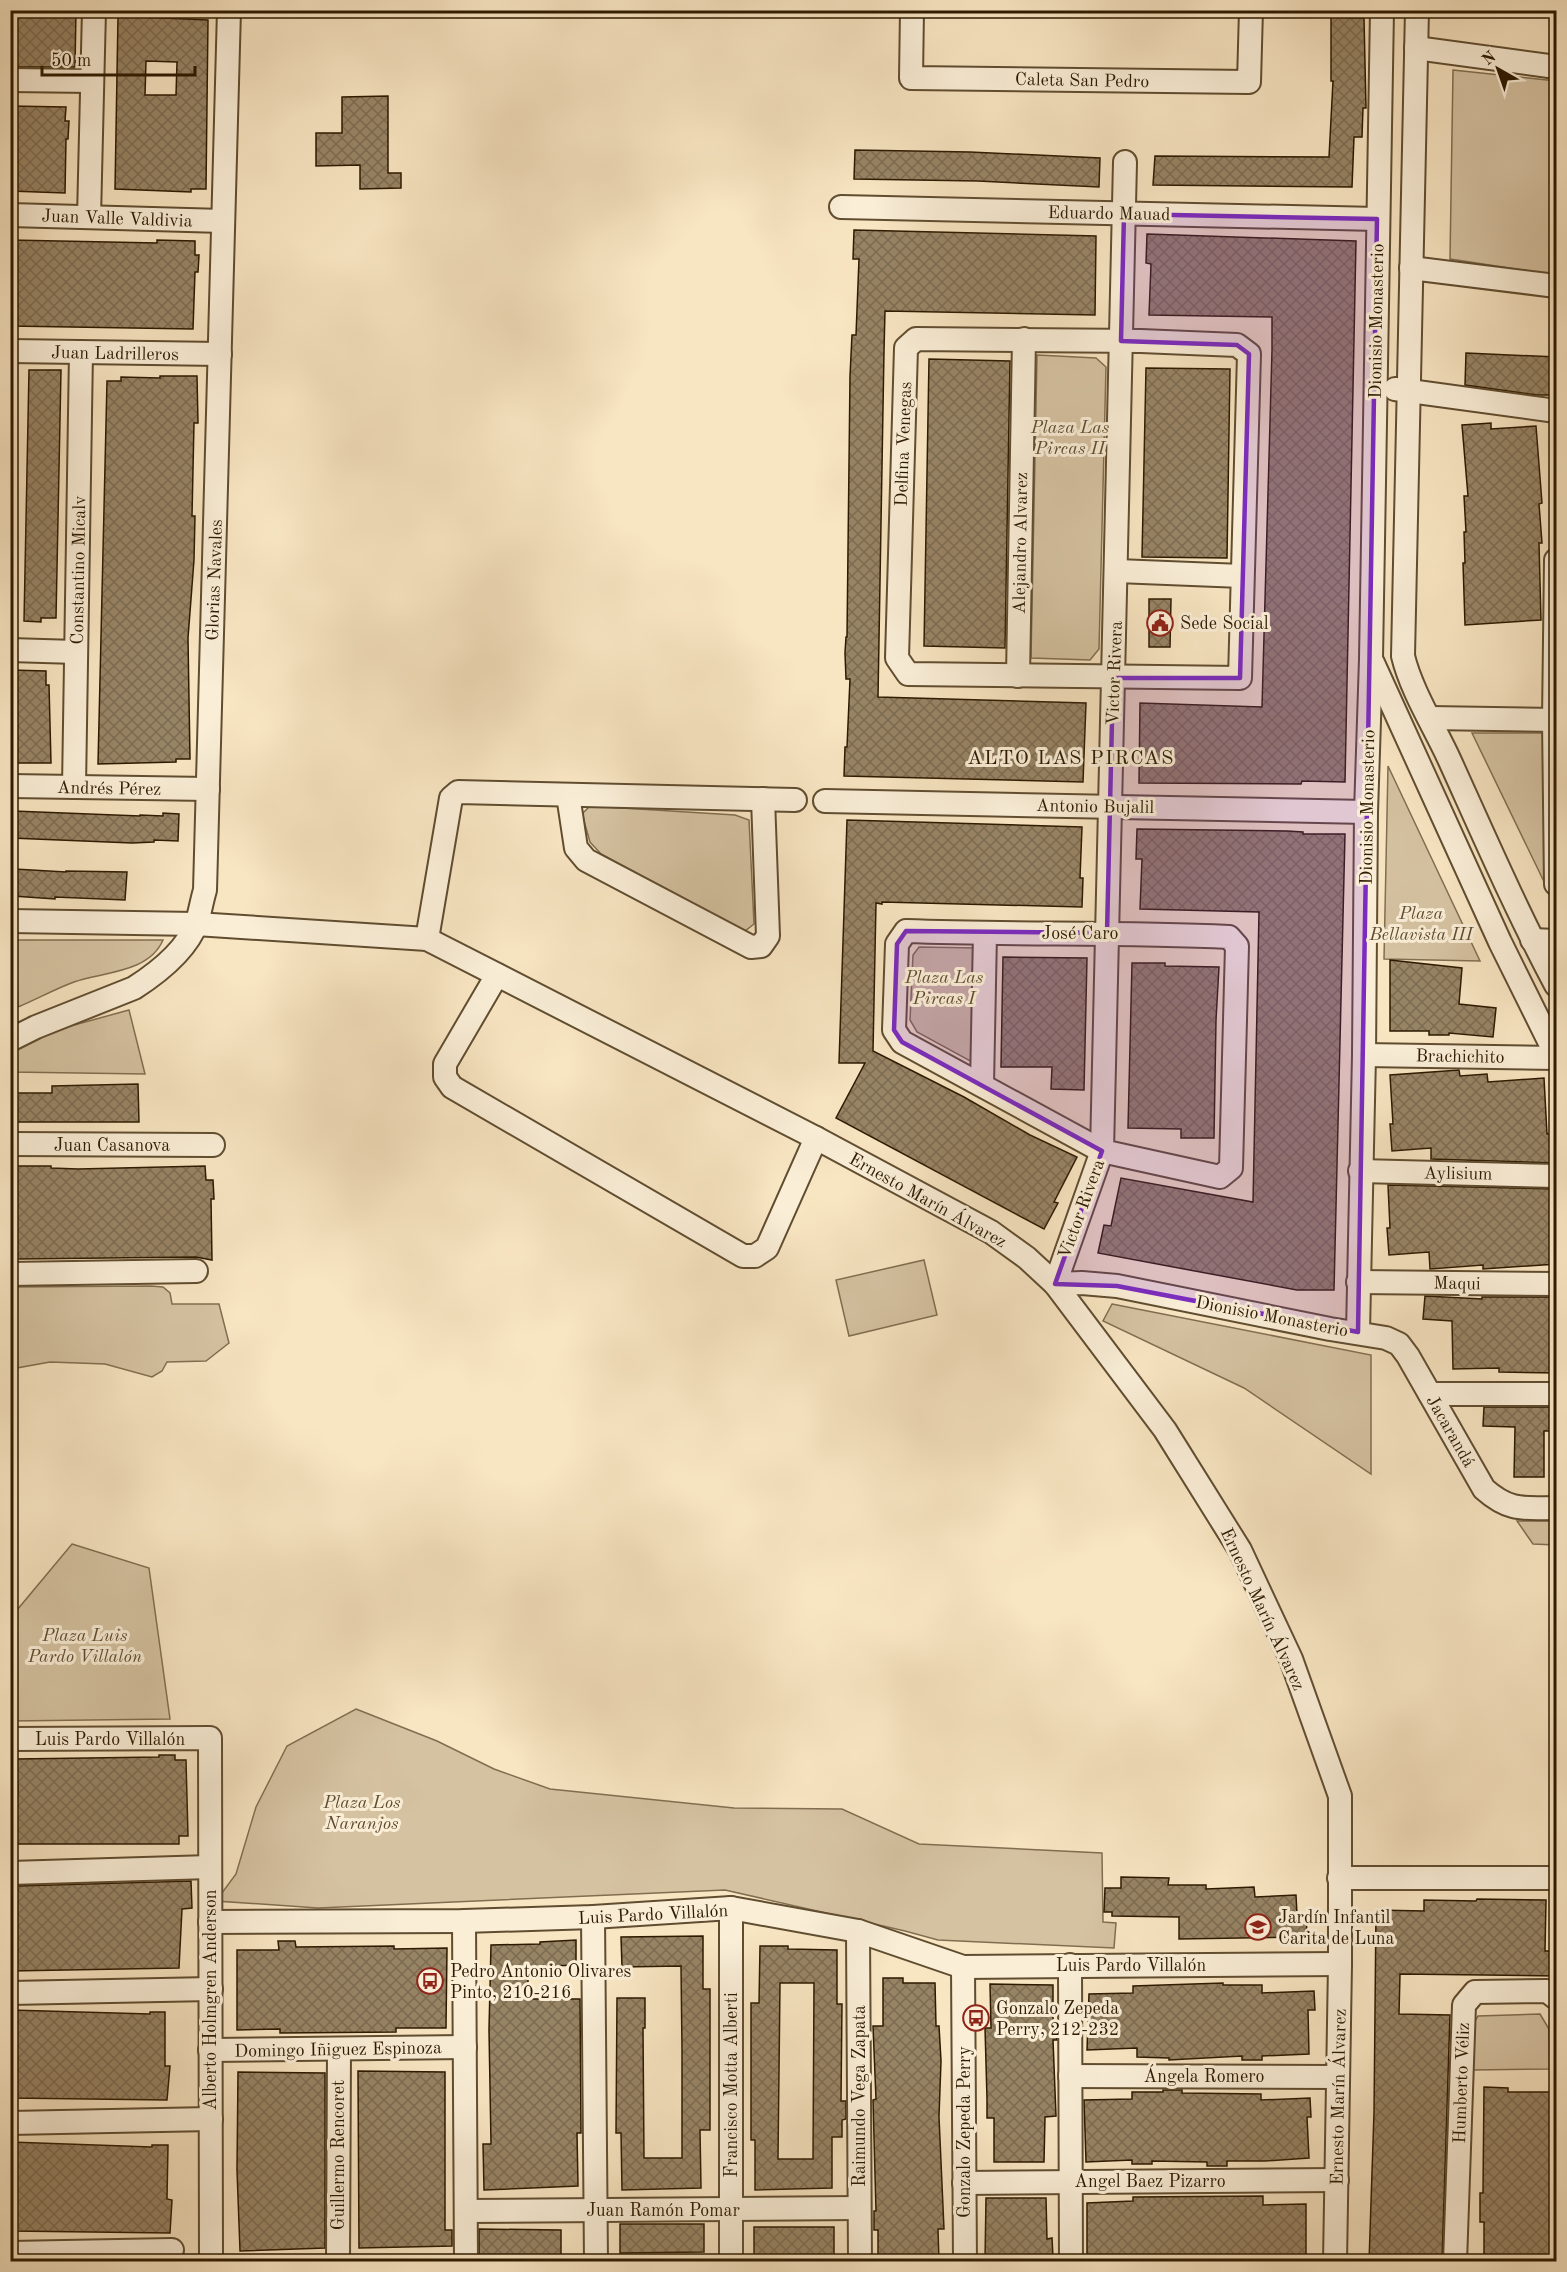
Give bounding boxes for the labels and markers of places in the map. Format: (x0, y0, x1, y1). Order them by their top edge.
public building icon: Sede Social (1145, 608, 1175, 638)
place label: Sede Social (1180, 615, 1269, 633)
place label: Jardín Infantil Carita de Luna (1278, 1909, 1395, 1948)
school or university icon: Jardín Infantil Carita de Luna (1243, 1912, 1273, 1942)
place label: Pedro Antonio Olivares Pinto, 210-216 (450, 1963, 631, 2002)
bus stop icon: Pedro Antonio Olivares Pinto, 210-216 (415, 1966, 445, 1996)
place label: Gonzalo Zepeda Perry, 212-232 (996, 2000, 1119, 2039)
bus stop icon: Gonzalo Zepeda Perry, 212-232 (961, 2003, 991, 2033)

